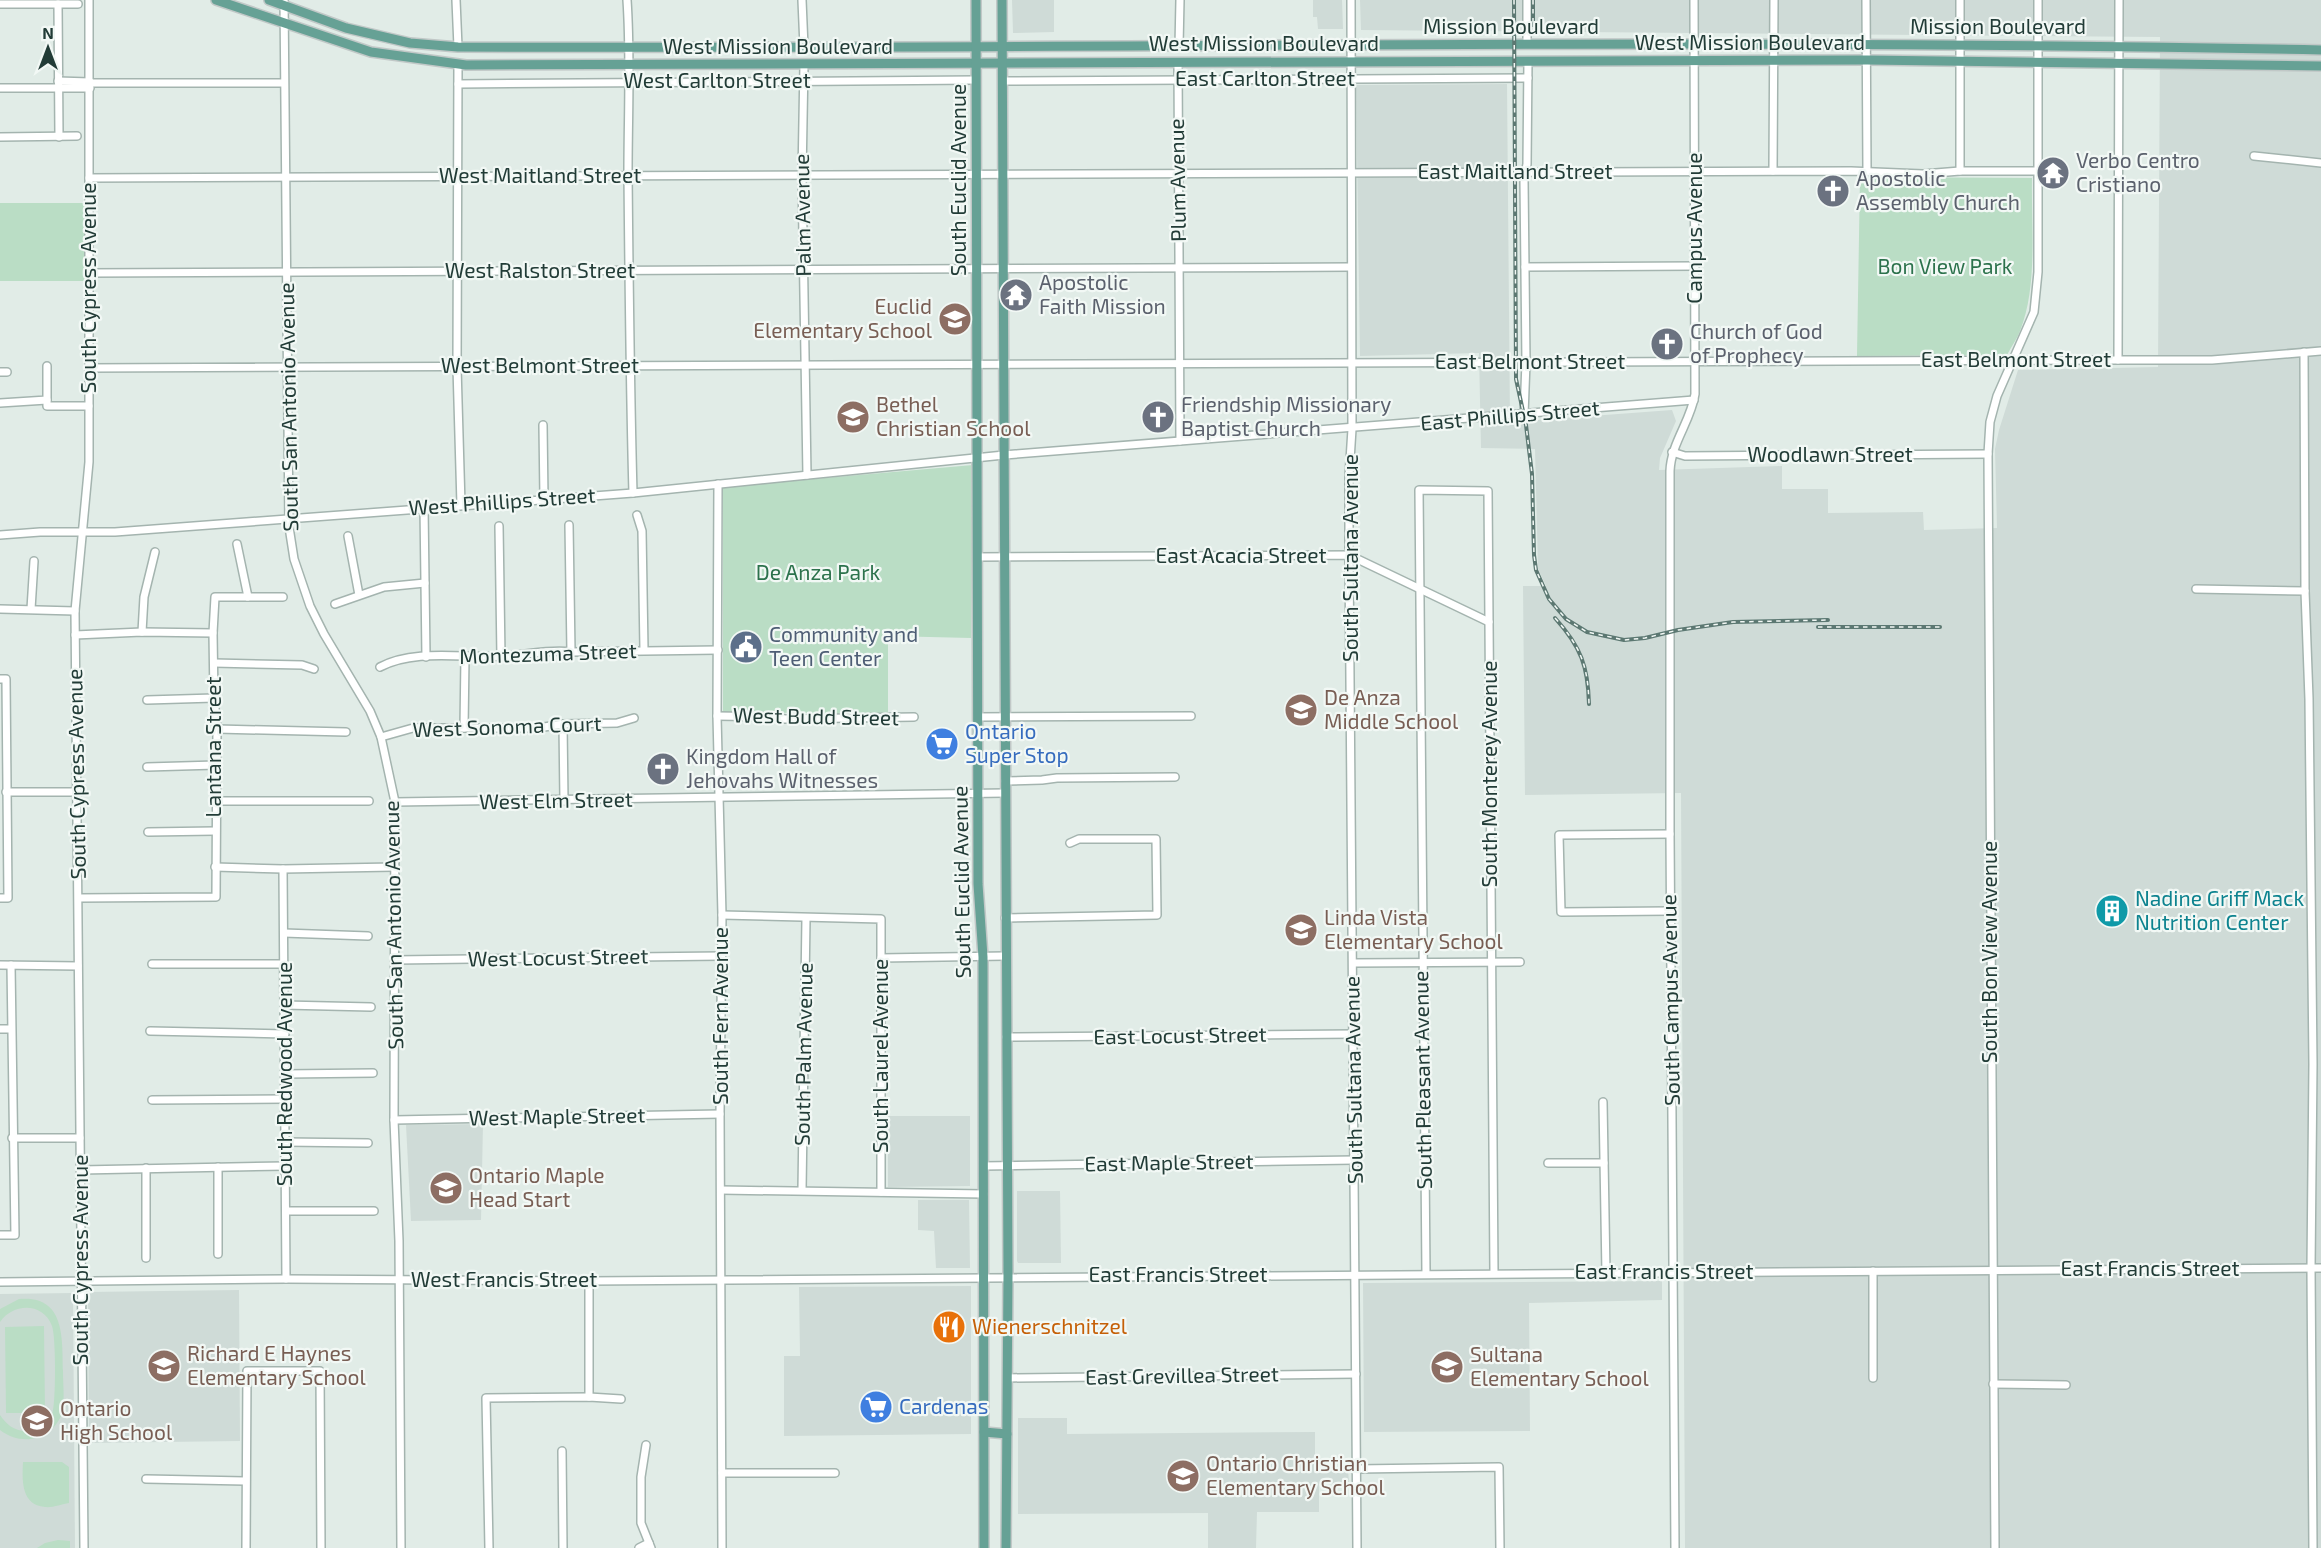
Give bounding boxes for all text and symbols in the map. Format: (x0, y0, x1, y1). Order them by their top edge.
street label: Mission Boulevard (1423, 13, 1599, 38)
street label: Mission Boulevard (1910, 13, 2086, 38)
north arrow (18, 18, 78, 78)
text: N (42, 23, 54, 42)
street label: West Mission Boulevard (1635, 29, 1865, 54)
street label: West Mission Boulevard (1149, 30, 1379, 55)
street label: West Mission Boulevard (663, 33, 893, 58)
street label: East Carlton Street (1175, 65, 1355, 90)
street label: West Carlton Street (623, 67, 811, 92)
street label: South Euclid Avenue (945, 84, 970, 276)
street label: Plum Avenue (1163, 118, 1190, 242)
place label: Verbo Centro Cristiano (2076, 147, 2200, 196)
street label: Campus Avenue (1681, 152, 1706, 304)
street label: Palm Avenue (788, 153, 815, 277)
temple icon: Verbo Centro Cristiano (2035, 155, 2071, 191)
street label: East Maitland Street (1418, 158, 1612, 183)
street label: West Maitland Street (439, 162, 641, 187)
place label: Apostolic Assembly Church (1856, 165, 2020, 214)
church icon: Apostolic Assembly Church (1815, 173, 1851, 209)
street label: South Cypress Avenue (75, 183, 100, 393)
park label: Bon View Park (1877, 253, 2013, 278)
street label: West Ralston Street (445, 257, 635, 282)
place label: Apostolic Faith Mission (1039, 269, 1166, 318)
temple icon: Apostolic Faith Mission (998, 277, 1034, 313)
street label: South San Antonio Avenue (273, 282, 302, 532)
place label: Euclid Elementary School (753, 293, 933, 342)
school or university icon: Euclid Elementary School (937, 301, 973, 337)
place label: Church of God of Prophecy (1690, 318, 1823, 367)
church icon: Church of God of Prophecy (1649, 326, 1685, 362)
street label: East Belmont Street (1921, 346, 2111, 371)
street label: East Belmont Street (1435, 348, 1625, 373)
street label: West Belmont Street (441, 352, 639, 377)
place label: Bethel Christian School (876, 391, 1031, 440)
place label: Friendship Missionary Baptist Church (1181, 391, 1391, 440)
street label: East Phillips Street (1419, 394, 1601, 435)
school or university icon: Bethel Christian School (835, 399, 871, 435)
church icon: Friendship Missionary Baptist Church (1140, 399, 1176, 435)
street label: Woodlawn Street (1747, 441, 1913, 466)
street label: South Sultana Avenue (1337, 454, 1362, 662)
street label: West Phillips Street (407, 481, 596, 520)
street label: East Acacia Street (1155, 542, 1327, 567)
park label: De Anza Park (756, 559, 881, 584)
place label: Community and Teen Center (769, 621, 918, 670)
public building icon: Community and Teen Center (728, 629, 764, 665)
street label: Montezuma Street (459, 637, 637, 668)
street label: South Monterey Avenue (1476, 661, 1501, 887)
street label: South Cypress Avenue (61, 668, 90, 880)
street label: Lantana Street (200, 677, 225, 817)
place label: De Anza Middle School (1324, 684, 1459, 733)
school or university icon: De Anza Middle School (1283, 692, 1319, 728)
street label: West Budd Street (733, 702, 899, 729)
street label: West Sonoma Court (412, 710, 602, 741)
place label: Ontario Super Stop (965, 718, 1069, 767)
supermarket icon: Ontario Super Stop (924, 726, 960, 762)
place label: Kingdom Hall of Jehovahs Witnesses (686, 743, 878, 792)
church icon: Kingdom Hall of Jehovahs Witnesses (645, 751, 681, 787)
street label: West Elm Street (479, 786, 633, 813)
street label: South Euclid Avenue (946, 786, 975, 979)
street label: South San Antonio Avenue (378, 800, 407, 1050)
street label: South Bon View Avenue (1976, 841, 2001, 1063)
place label: Nadine Griff Mack Nutrition Center (2135, 885, 2304, 934)
building icon: Nadine Griff Mack Nutrition Center (2094, 893, 2130, 929)
street label: South Campus Avenue (1655, 894, 1684, 1106)
place label: Linda Vista Elementary School (1324, 904, 1504, 953)
school or university icon: Linda Vista Elementary School (1283, 912, 1319, 948)
street label: South Fern Avenue (707, 927, 732, 1105)
street label: West Locust Street (467, 942, 649, 971)
street label: South Laurel Avenue (867, 959, 892, 1153)
street label: South Redwood Avenue (271, 962, 296, 1186)
street label: South Palm Avenue (788, 962, 817, 1146)
street label: South Pleasant Avenue (1407, 970, 1436, 1190)
street label: South Sultana Avenue (1338, 976, 1367, 1184)
street label: East Locust Street (1093, 1020, 1267, 1049)
street label: West Maple Street (468, 1101, 646, 1130)
street label: East Maple Street (1084, 1148, 1254, 1175)
street label: South Cypress Avenue (67, 1155, 92, 1365)
place label: Ontario Maple Head Start (469, 1162, 605, 1211)
school or university icon: Ontario Maple Head Start (428, 1170, 464, 1206)
street label: East Francis Street (2061, 1255, 2239, 1280)
street label: East Francis Street (1575, 1258, 1753, 1283)
street label: East Francis Street (1089, 1261, 1267, 1286)
street label: West Francis Street (411, 1266, 597, 1291)
restaurant icon: Wienerschnitzel (931, 1309, 967, 1345)
place label: Wienerschnitzel (972, 1313, 1128, 1338)
place label: Richard E Haynes Elementary School (187, 1340, 367, 1389)
place label: Sultana Elementary School (1470, 1341, 1650, 1390)
school or university icon: Richard E Haynes Elementary School (146, 1348, 182, 1384)
school or university icon: Sultana Elementary School (1429, 1349, 1465, 1385)
street label: East Grevillea Street (1085, 1360, 1279, 1389)
supermarket icon: Cardenas (858, 1389, 894, 1425)
place label: Cardenas (899, 1393, 988, 1418)
place label: Ontario High School (60, 1395, 173, 1444)
school or university icon: Ontario High School (19, 1403, 55, 1439)
place label: Ontario Christian Elementary School (1206, 1450, 1386, 1499)
school or university icon: Ontario Christian Elementary School (1165, 1458, 1201, 1494)

